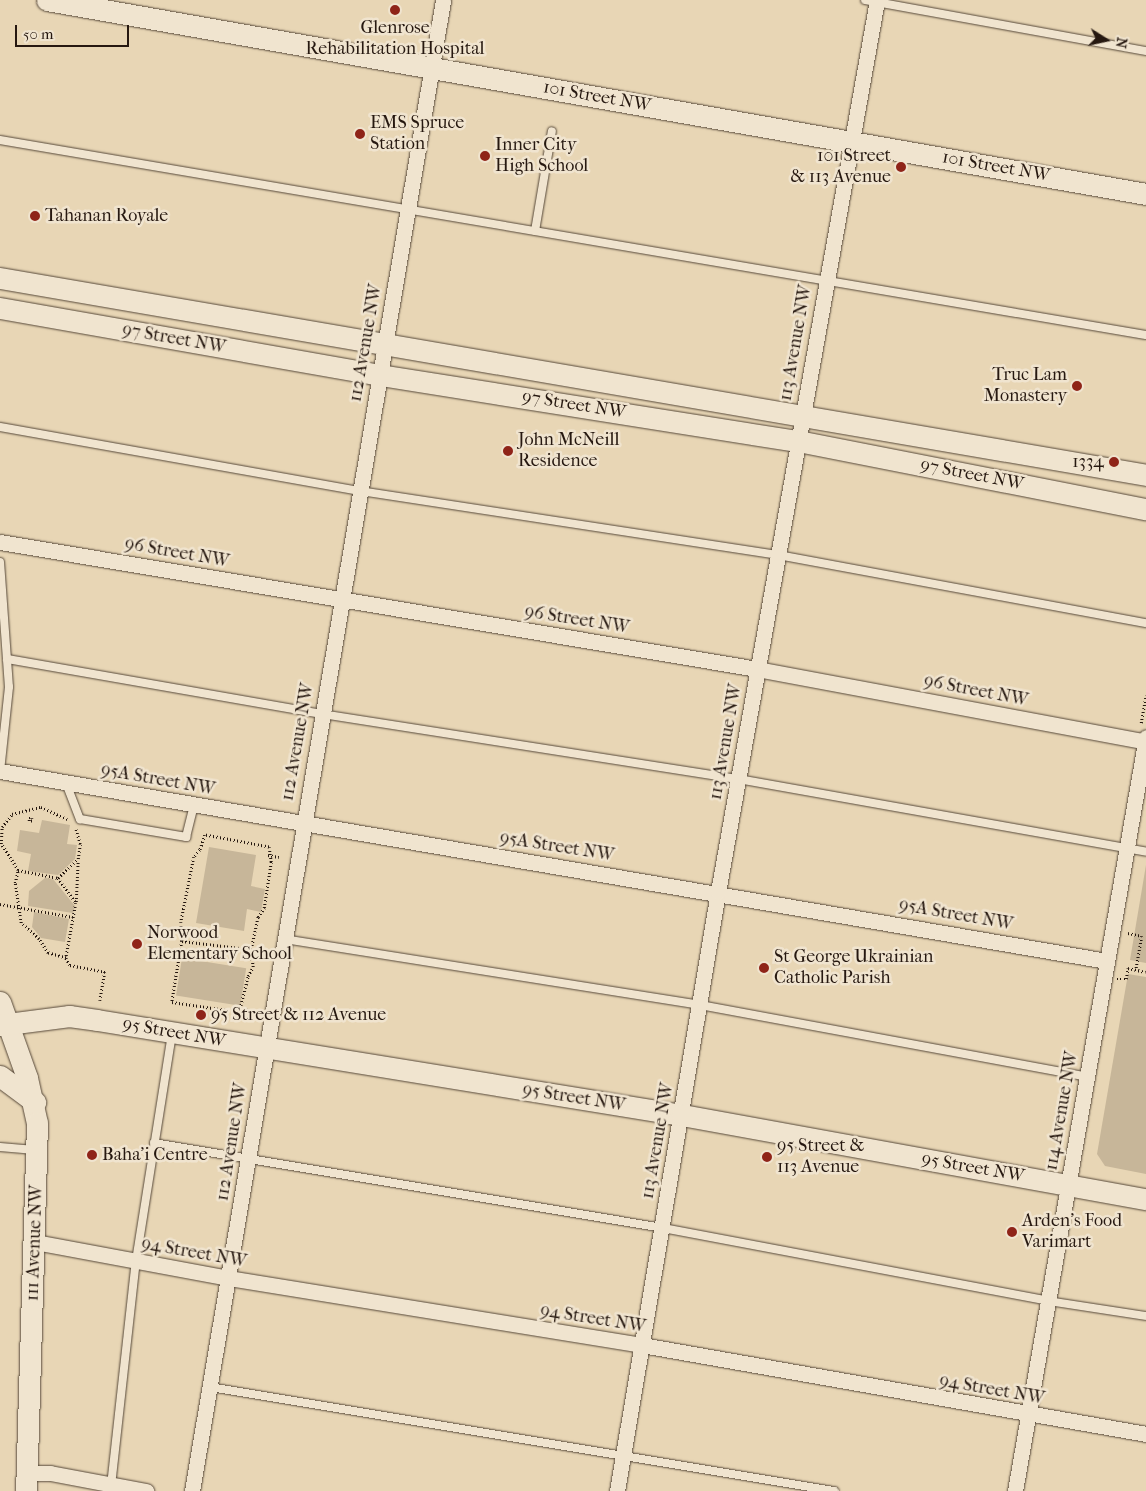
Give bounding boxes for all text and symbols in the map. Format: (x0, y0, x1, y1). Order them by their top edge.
marker: Glenrose Rehabilitation Hospital (389, 4, 401, 16)
scale bar (18, 15, 131, 47)
north arrow (1081, 15, 1131, 65)
place label: Glenrose Rehabilitation Hospital (306, 18, 484, 60)
text: 50 m (23, 25, 53, 43)
text: N (1112, 36, 1131, 49)
street label: 101 Street NW (541, 77, 653, 117)
place label: EMS Spruce Station (370, 113, 464, 156)
marker: EMS Spruce Station (354, 128, 366, 140)
place label: Inner City High School (495, 135, 588, 178)
place label: 101 Street & 113 Avenue (790, 146, 891, 188)
street label: 101 Street NW (940, 147, 1052, 187)
marker: Inner City High School (479, 150, 491, 162)
marker: 101 Street & 113 Avenue (895, 161, 907, 173)
place label: Tahanan Royale (45, 205, 168, 227)
marker: Tahanan Royale (29, 210, 41, 222)
street label: 112 Avenue NW (345, 282, 387, 404)
street label: 113 Avenue NW (775, 283, 817, 403)
street label: 97 Street NW (121, 319, 227, 359)
place label: Truc Lam Monastery (984, 365, 1067, 408)
marker: Truc Lam Monastery (1071, 380, 1083, 392)
street label: 97 Street NW (521, 386, 627, 424)
place label: John McNeill Residence (518, 430, 619, 472)
marker: John McNeill Residence (502, 445, 514, 457)
place label: 1334 (1072, 451, 1104, 473)
street label: 97 Street NW (919, 454, 1025, 496)
marker: 1334 (1108, 456, 1120, 468)
street label: 96 Street NW (123, 533, 231, 573)
street label: 96 Street NW (523, 601, 631, 639)
street label: 96 Street NW (922, 670, 1030, 712)
street label: 112 Avenue NW (277, 681, 319, 803)
street label: 113 Avenue NW (705, 682, 747, 802)
street label: 95A Street NW (99, 759, 217, 801)
street label: 95A Street NW (498, 827, 616, 867)
street label: 95A Street NW (897, 894, 1015, 936)
place label: Norwood Elementary School (147, 923, 292, 966)
marker: Norwood Elementary School (131, 938, 143, 950)
place label: St George Ukrainian Catholic Parish (774, 947, 933, 990)
marker: St George Ukrainian Catholic Parish (758, 962, 770, 974)
place label: 95 Street & 112 Avenue (211, 1004, 386, 1026)
marker: 95 Street & 112 Avenue (195, 1009, 207, 1021)
street label: 95 Street NW (121, 1013, 227, 1053)
street label: 114 Avenue NW (1041, 1050, 1083, 1172)
street label: 95 Street NW (521, 1079, 627, 1117)
street label: 112 Avenue NW (212, 1081, 252, 1203)
street label: 113 Avenue NW (637, 1081, 679, 1201)
place label: 95 Street & 113 Avenue (777, 1136, 864, 1178)
place label: Baha'i Centre (102, 1144, 208, 1166)
street label: 95 Street NW (920, 1148, 1026, 1188)
marker: Baha'i Centre (86, 1149, 98, 1161)
marker: 95 Street & 113 Avenue (761, 1151, 773, 1163)
street label: 111 Avenue NW (22, 1184, 48, 1302)
place label: Arden's Food Varimart (1022, 1211, 1122, 1254)
marker: Arden's Food Varimart (1006, 1226, 1018, 1238)
street label: 94 Street NW (140, 1233, 248, 1273)
street label: 94 Street NW (539, 1300, 647, 1338)
street label: 94 Street NW (938, 1370, 1046, 1410)

